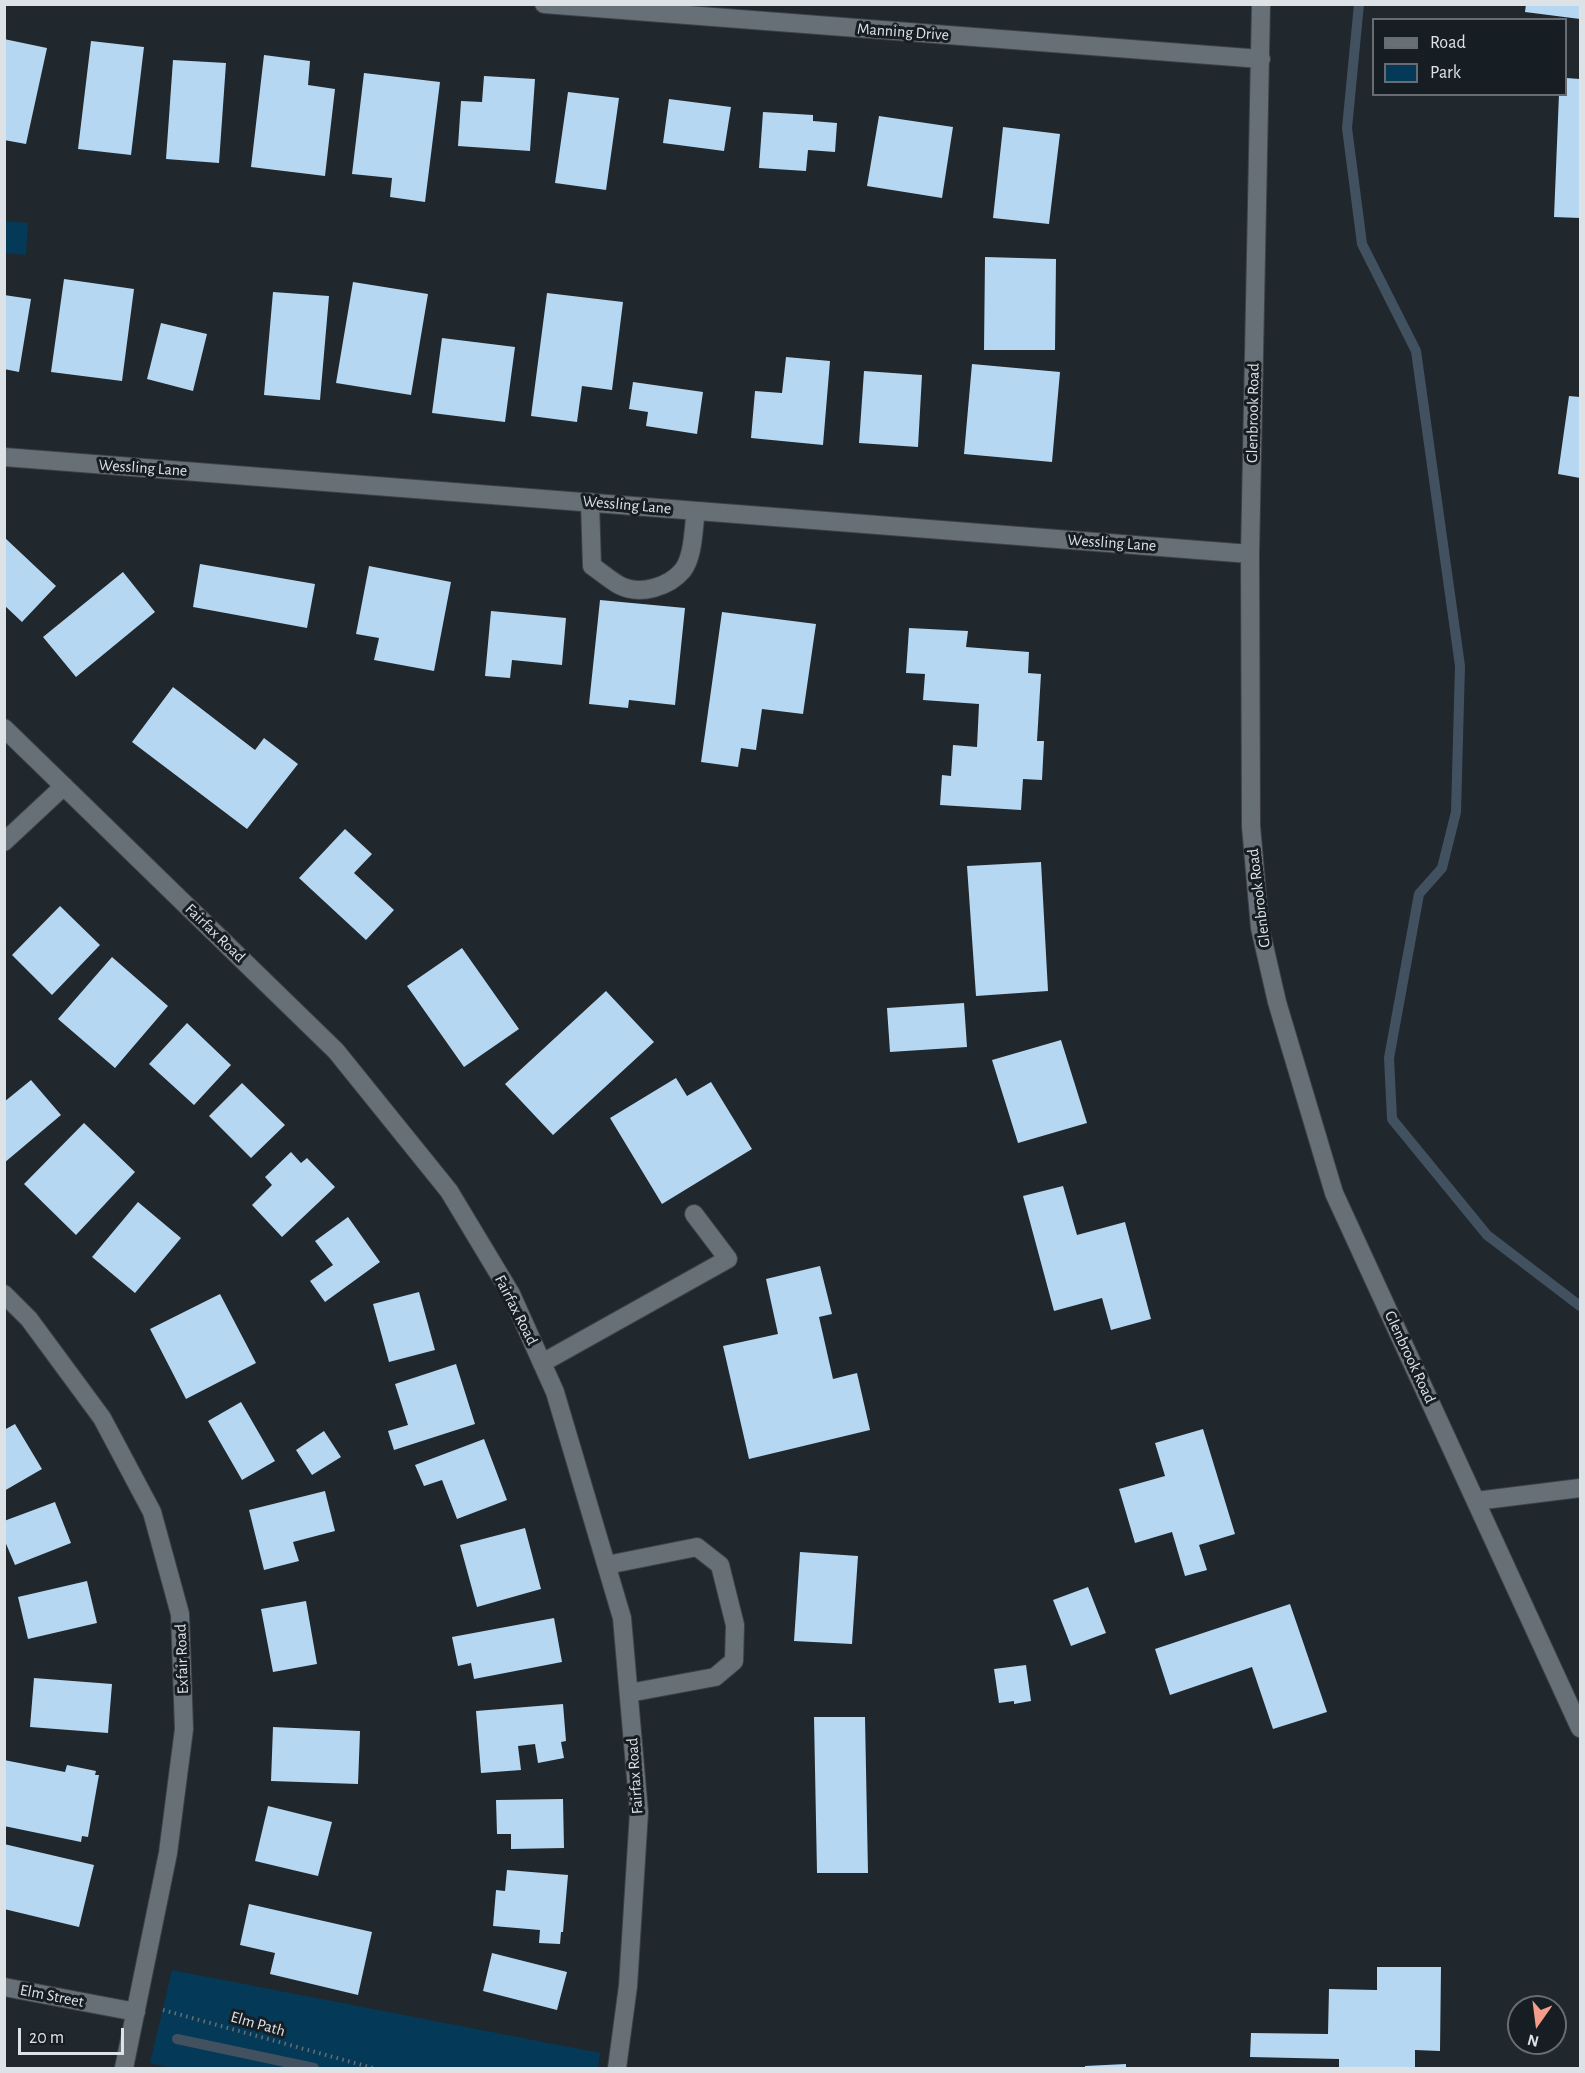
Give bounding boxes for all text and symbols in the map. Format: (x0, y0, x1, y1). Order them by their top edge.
legend (1372, 18, 1567, 96)
street label: Manning Drive (856, 19, 950, 45)
text: Road (1430, 34, 1466, 52)
text: Park (1430, 64, 1461, 82)
street label: Glenbrook Road (1243, 363, 1263, 463)
street label: Wessling Lane (98, 455, 188, 481)
street label: Wessling Lane (582, 492, 672, 518)
street label: Wessling Lane (1067, 530, 1157, 556)
street label: Glenbrook Road (1243, 847, 1275, 949)
street label: Fairfax Road (181, 900, 249, 966)
street label: Fairfax Road (490, 1272, 542, 1348)
street label: Glenbrook Road (1380, 1308, 1440, 1406)
street label: Exfair Road (171, 1624, 193, 1694)
street label: Fairfax Road (623, 1737, 647, 1815)
street label: Elm Street (18, 1980, 86, 2012)
north arrow (1507, 1995, 1567, 2055)
street label: Elm Path (229, 2007, 287, 2041)
scale bar (21, 2016, 128, 2054)
text: 20 m (29, 2029, 64, 2047)
text: N (1526, 2031, 1540, 2050)

